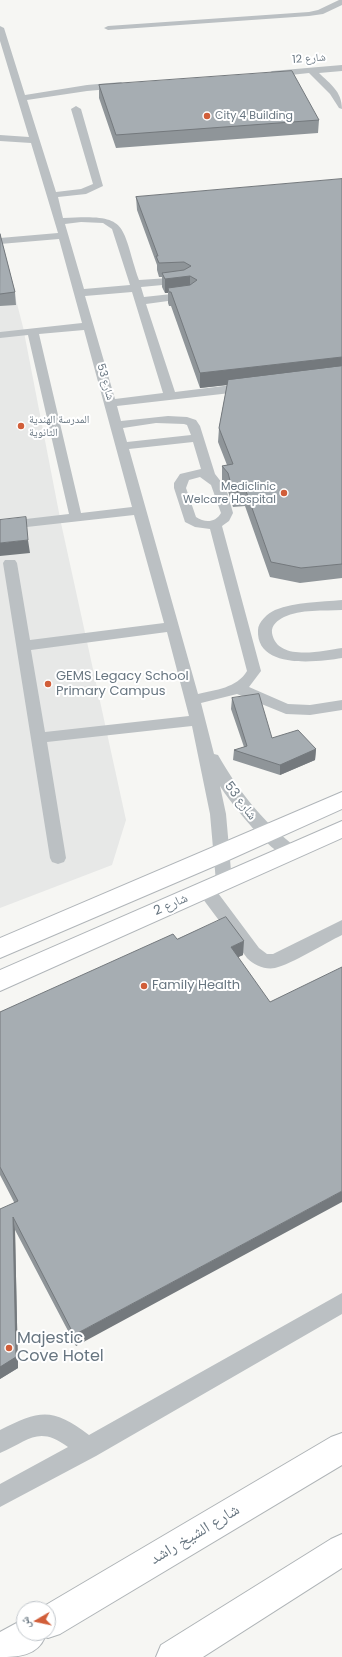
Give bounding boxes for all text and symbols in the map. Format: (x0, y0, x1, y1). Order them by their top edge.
street label: شارع 12 (292, 51, 326, 67)
place label: City 4 Building (215, 109, 293, 123)
marker: City 4 Building (202, 111, 212, 121)
street label: شارع 53 (94, 362, 116, 402)
place label: المدرسة الهندية الثانوية (29, 413, 89, 439)
marker: المدرسة الهندية الثانوية (16, 421, 26, 431)
place label: Mediclinic Welcare Hospital (183, 480, 276, 506)
marker: Mediclinic Welcare Hospital (279, 488, 289, 498)
place label: GEMS Legacy School Primary Campus (56, 669, 189, 700)
marker: GEMS Legacy School Primary Campus (43, 679, 53, 689)
street label: شارع 53 (221, 779, 259, 823)
street label: شارع 2 (152, 891, 190, 919)
place label: Family Health (152, 978, 240, 994)
marker: Family Health (139, 981, 149, 991)
place label: Majestic Cove Hotel (17, 1329, 104, 1367)
marker: Majestic Cove Hotel (4, 1343, 14, 1353)
street label: شارع الشيخ راشد (147, 1501, 243, 1569)
north arrow (16, 1601, 56, 1641)
text: ش (16, 1616, 34, 1630)

